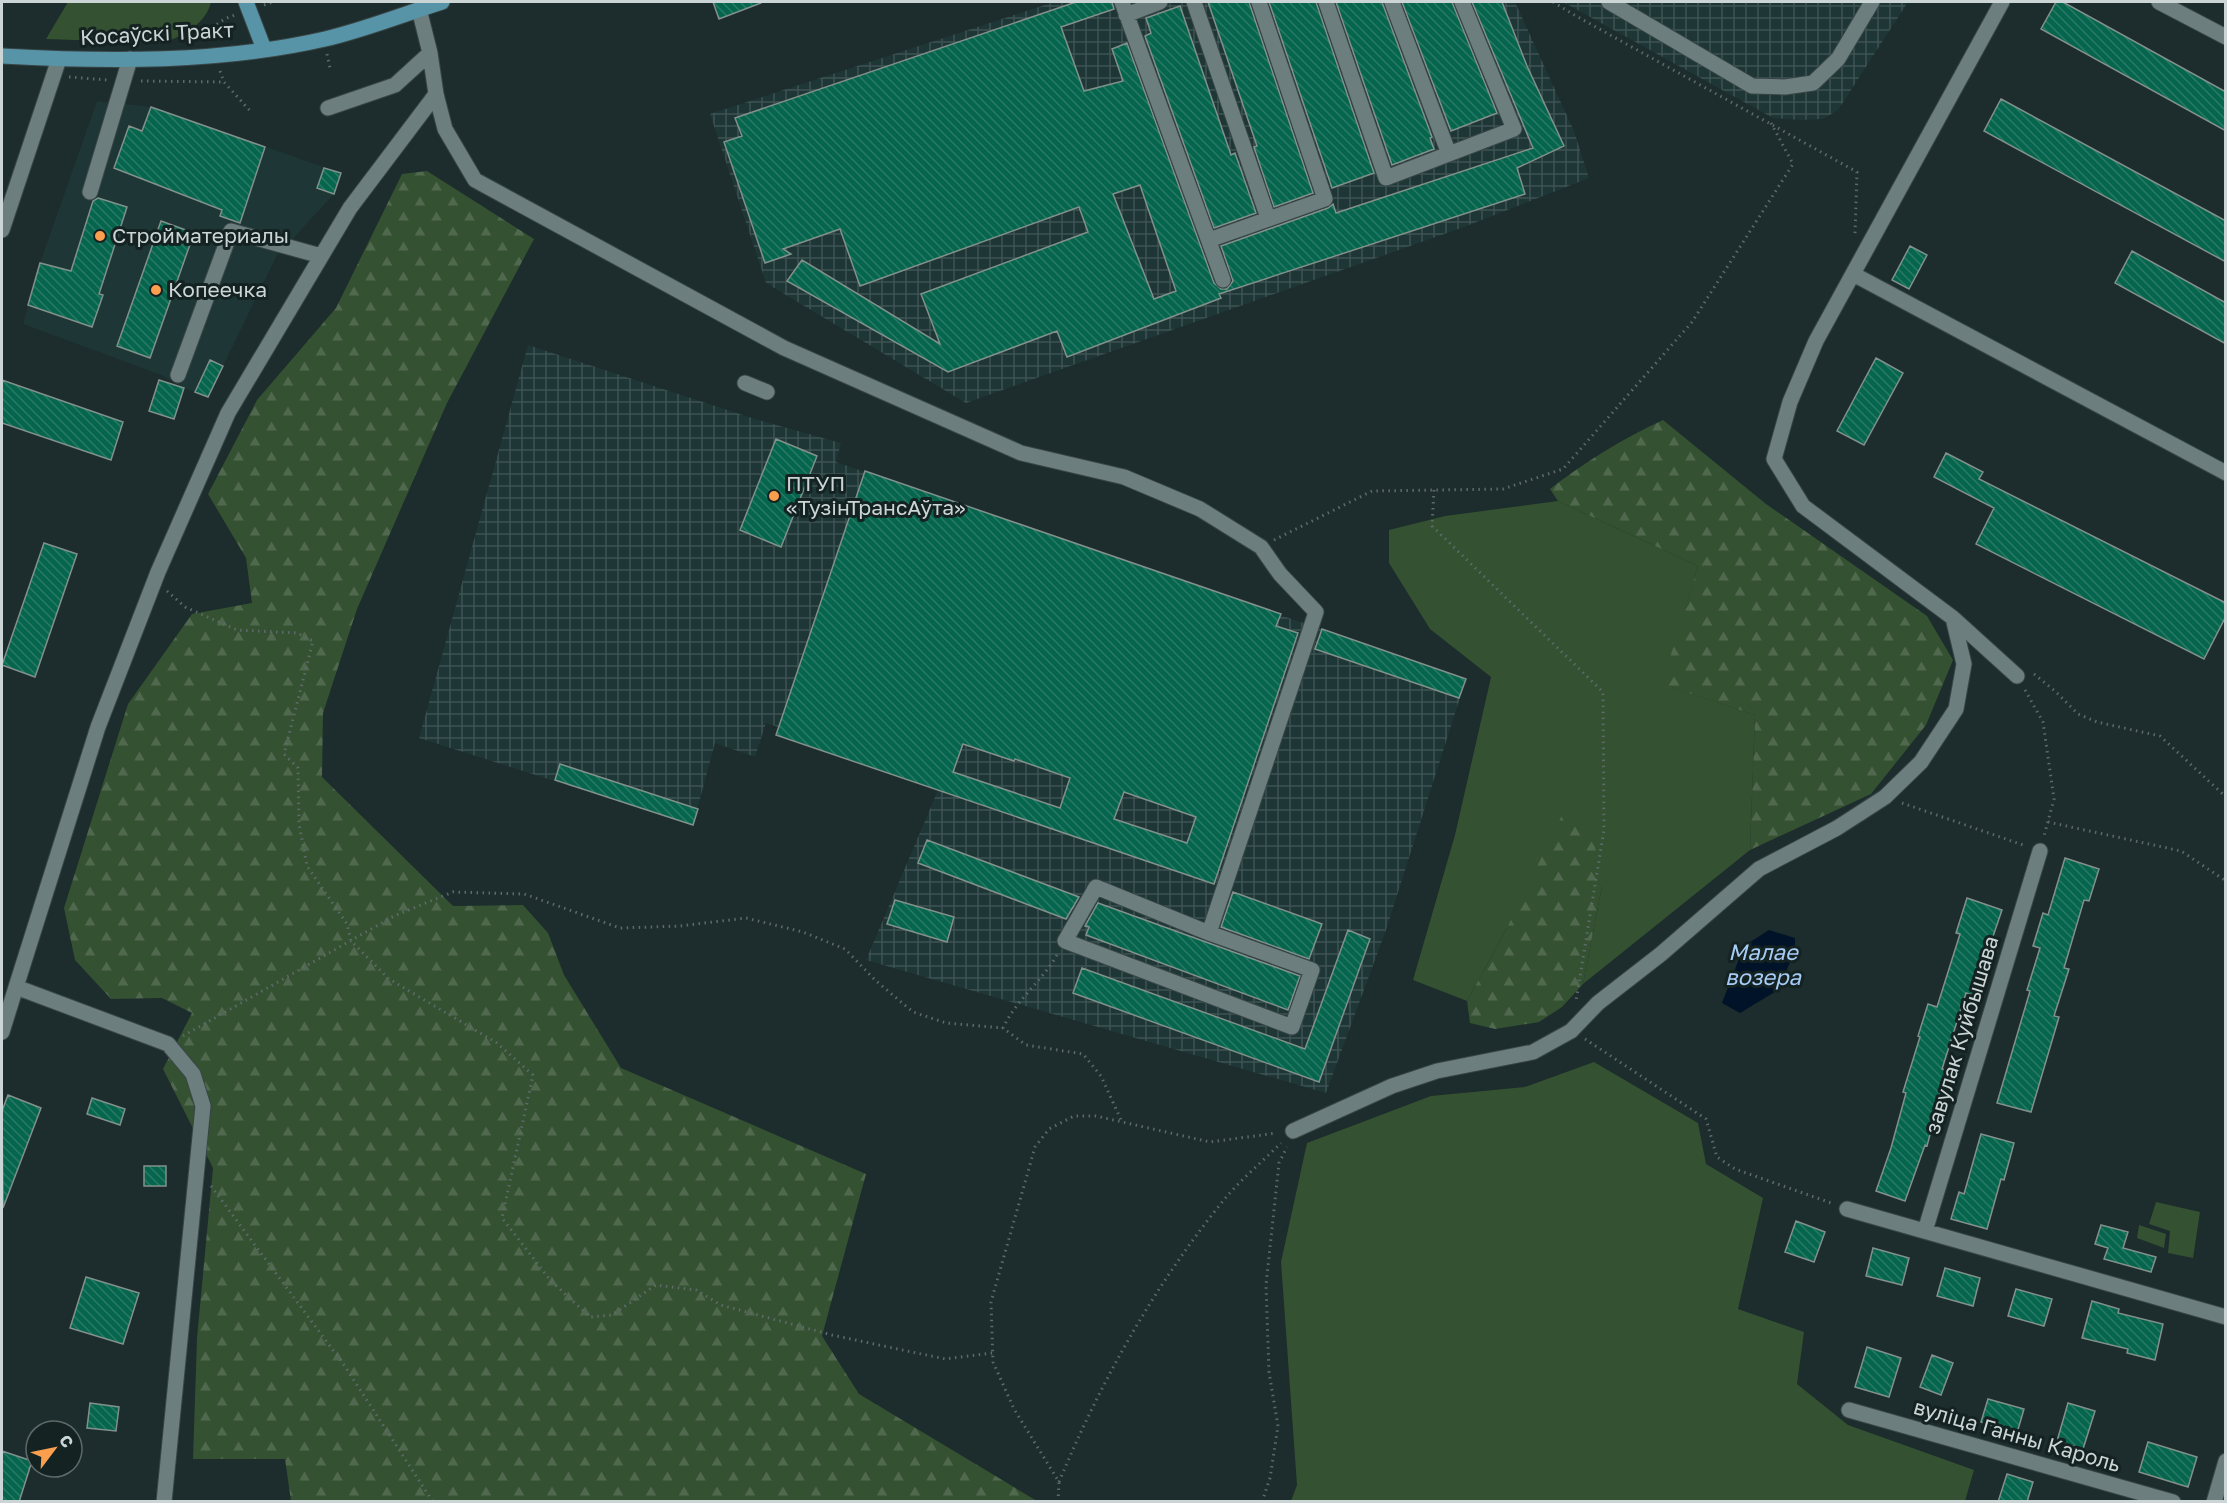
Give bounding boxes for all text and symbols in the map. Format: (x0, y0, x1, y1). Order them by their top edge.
street label: Косаўскі Тракт (79, 16, 234, 50)
place label: Стройматериалы (112, 222, 289, 248)
marker: Стройматериалы (93, 229, 107, 243)
place label: Копеечка (168, 276, 267, 302)
marker: Копеечка (149, 283, 163, 297)
place label: ПТУП «ТузінТрансАўта» (786, 470, 966, 520)
marker: ПТУП «ТузінТрансАўта» (767, 489, 781, 503)
street label: завулак Куйбышава (1918, 932, 2004, 1137)
water label: Малае возера (1725, 938, 1803, 990)
street label: вуліца Ганны Кароль (1911, 1393, 2124, 1477)
north arrow (24, 1419, 84, 1479)
text: С (55, 1431, 78, 1451)

